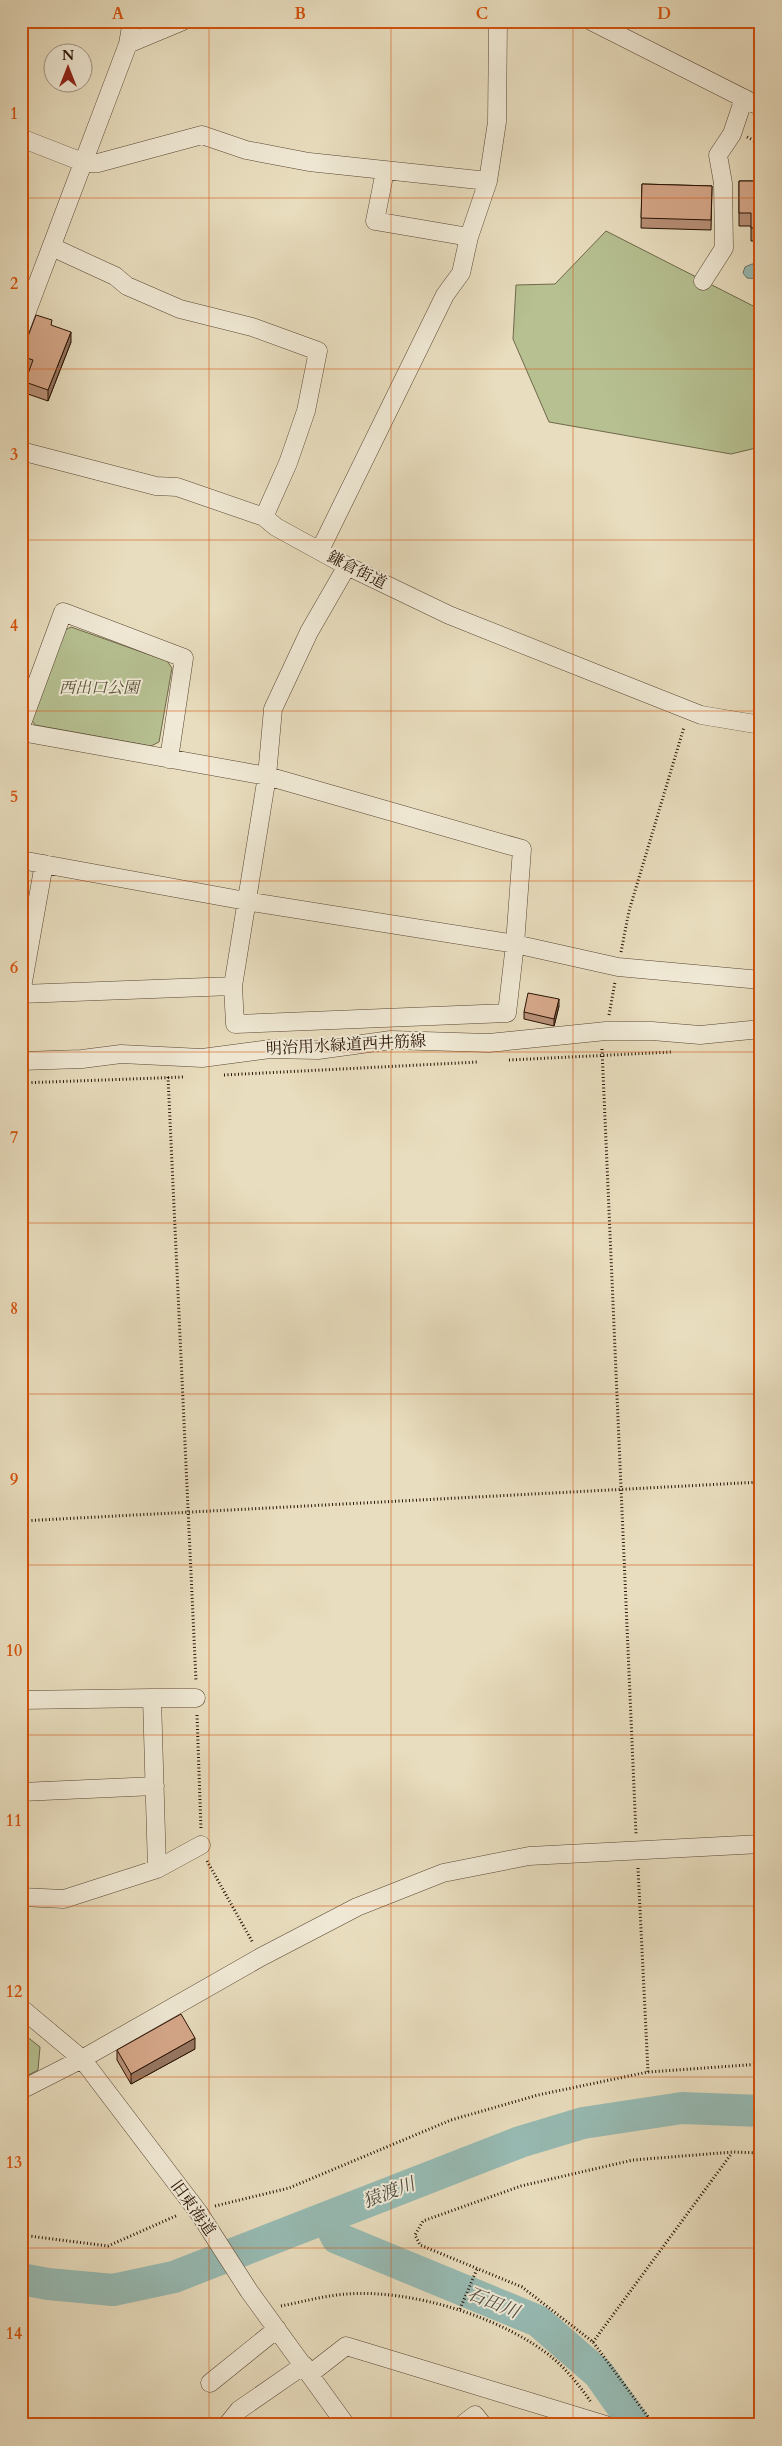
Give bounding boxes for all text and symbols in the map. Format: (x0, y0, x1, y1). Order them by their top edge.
text: A (112, 3, 124, 25)
text: B (294, 3, 306, 25)
text: C (476, 3, 488, 25)
text: D (657, 3, 671, 25)
north arrow (42, 42, 92, 92)
text: N (62, 46, 74, 65)
text: 1 (10, 103, 18, 125)
text: 2 (10, 273, 18, 295)
text: 3 (10, 444, 18, 466)
street label: 鎌倉街道 (323, 546, 391, 594)
text: 4 (10, 615, 18, 637)
park label: 西出口公園 (59, 677, 142, 699)
text: 5 (10, 786, 18, 808)
text: 6 (10, 957, 18, 979)
street label: 明治用水緑道西井筋線 (266, 1030, 426, 1060)
text: 7 (10, 1127, 18, 1149)
text: 8 (10, 1298, 18, 1320)
text: 9 (10, 1469, 18, 1491)
text: 10 (6, 1640, 22, 1662)
text: 11 (6, 1810, 22, 1832)
text: 12 (6, 1981, 22, 2003)
text: 13 (6, 2152, 22, 2174)
water label: 猿渡川 (359, 2171, 421, 2214)
street label: 旧東海道 (165, 2176, 221, 2240)
water label: 石田川 (463, 2281, 525, 2325)
text: 14 (6, 2323, 22, 2345)

